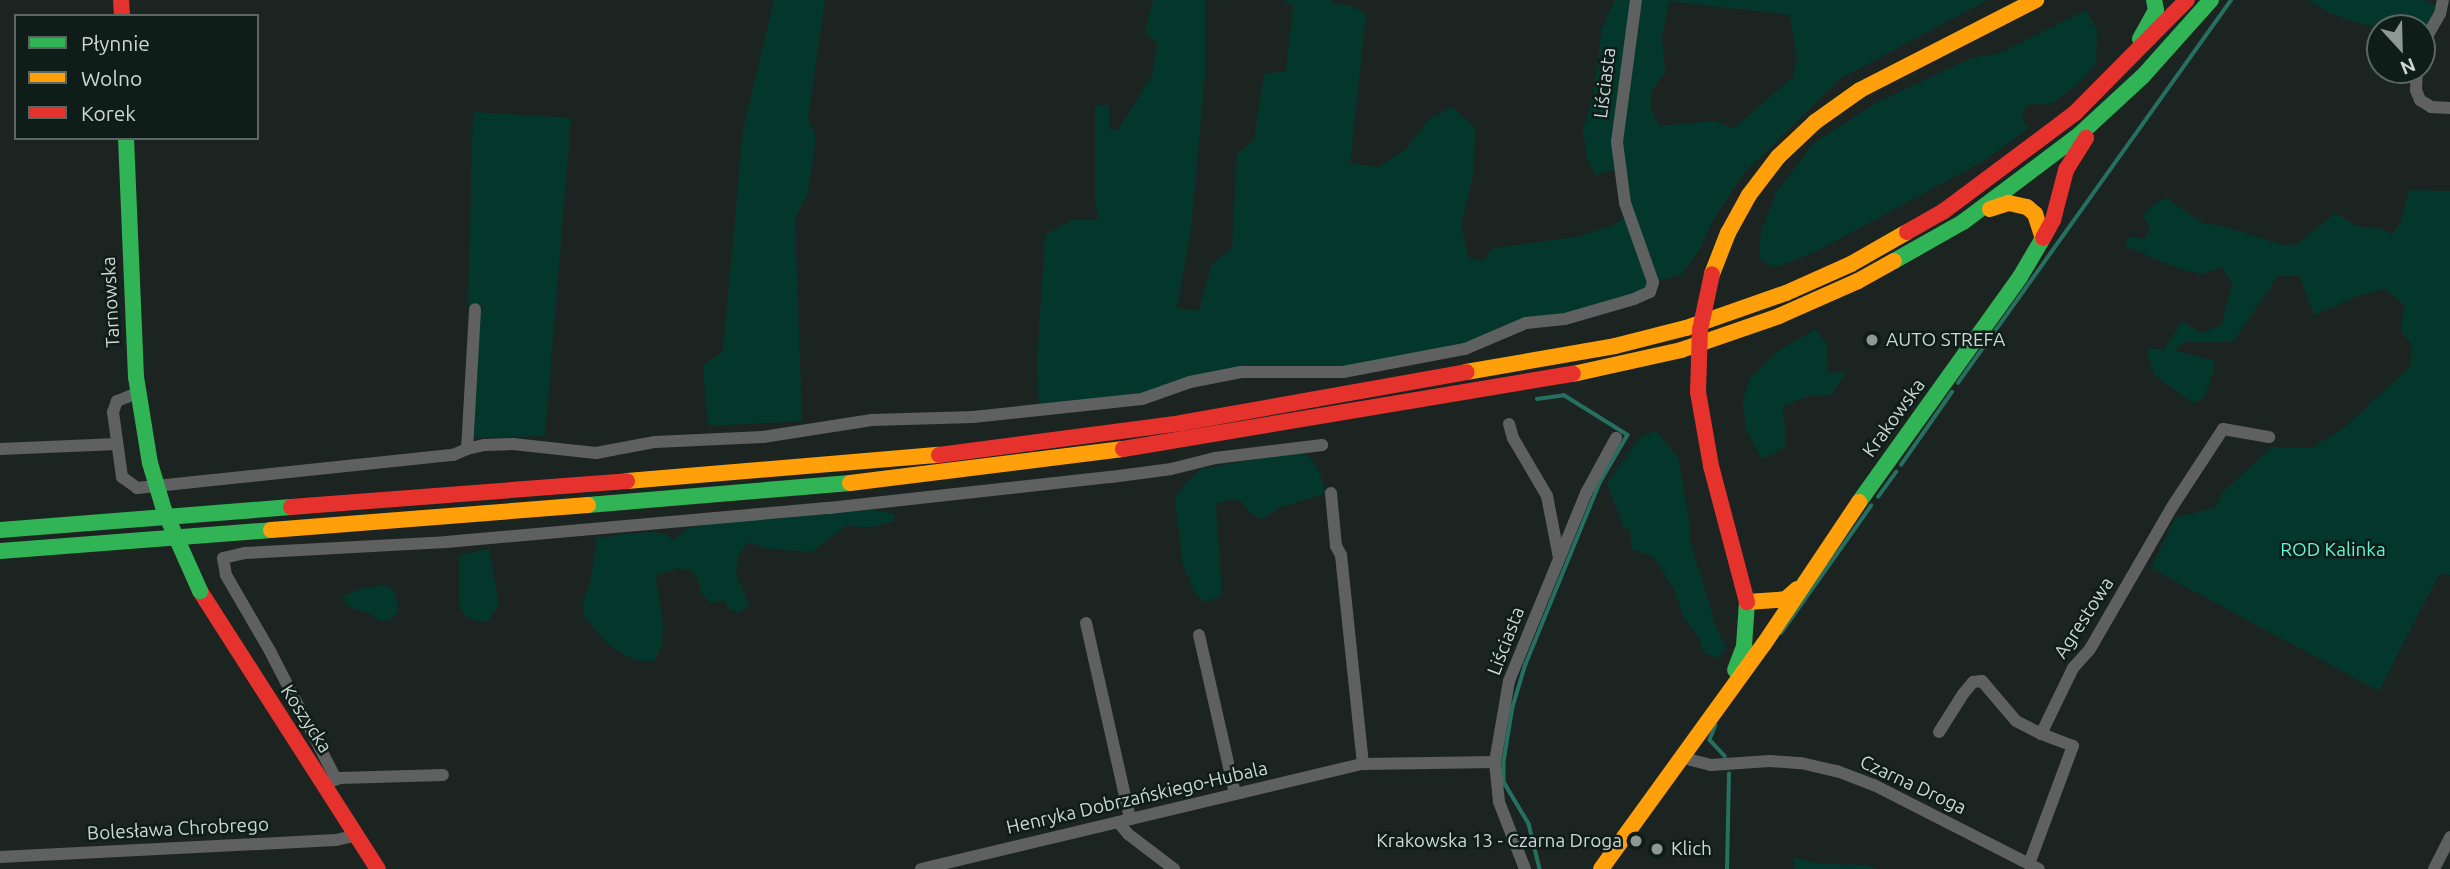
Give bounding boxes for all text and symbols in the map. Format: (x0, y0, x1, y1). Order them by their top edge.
legend (14, 14, 259, 140)
north arrow (2366, 14, 2436, 84)
text: Płynnie (81, 31, 150, 55)
street label: Liściasta (1589, 46, 1621, 120)
text: N (2397, 54, 2419, 79)
text: Wolno (81, 66, 142, 90)
text: Korek (81, 101, 136, 125)
street label: Tarnowska (97, 256, 125, 348)
place label: AUTO STREFA (1886, 329, 2005, 351)
marker: AUTO STREFA (1864, 332, 1880, 348)
street label: Krakowska (1858, 374, 1930, 462)
park label: ROD Kalinka (2280, 539, 2386, 561)
street label: Agrestowa (2049, 573, 2119, 663)
street label: Liściasta (1483, 604, 1529, 678)
street label: Koszycka (276, 681, 336, 757)
street label: Czarna Droga (1856, 750, 1970, 820)
street label: Henryka Dobrzańskiego-Hubala (1004, 757, 1270, 839)
street label: Bolesława Chrobrego (86, 813, 270, 845)
place label: Krakowska 13 - Czarna Droga (1376, 830, 1622, 852)
marker: Krakowska 13 - Czarna Droga (1628, 833, 1644, 849)
place label: Klich (1671, 838, 1712, 860)
marker: Klich (1649, 841, 1665, 857)

